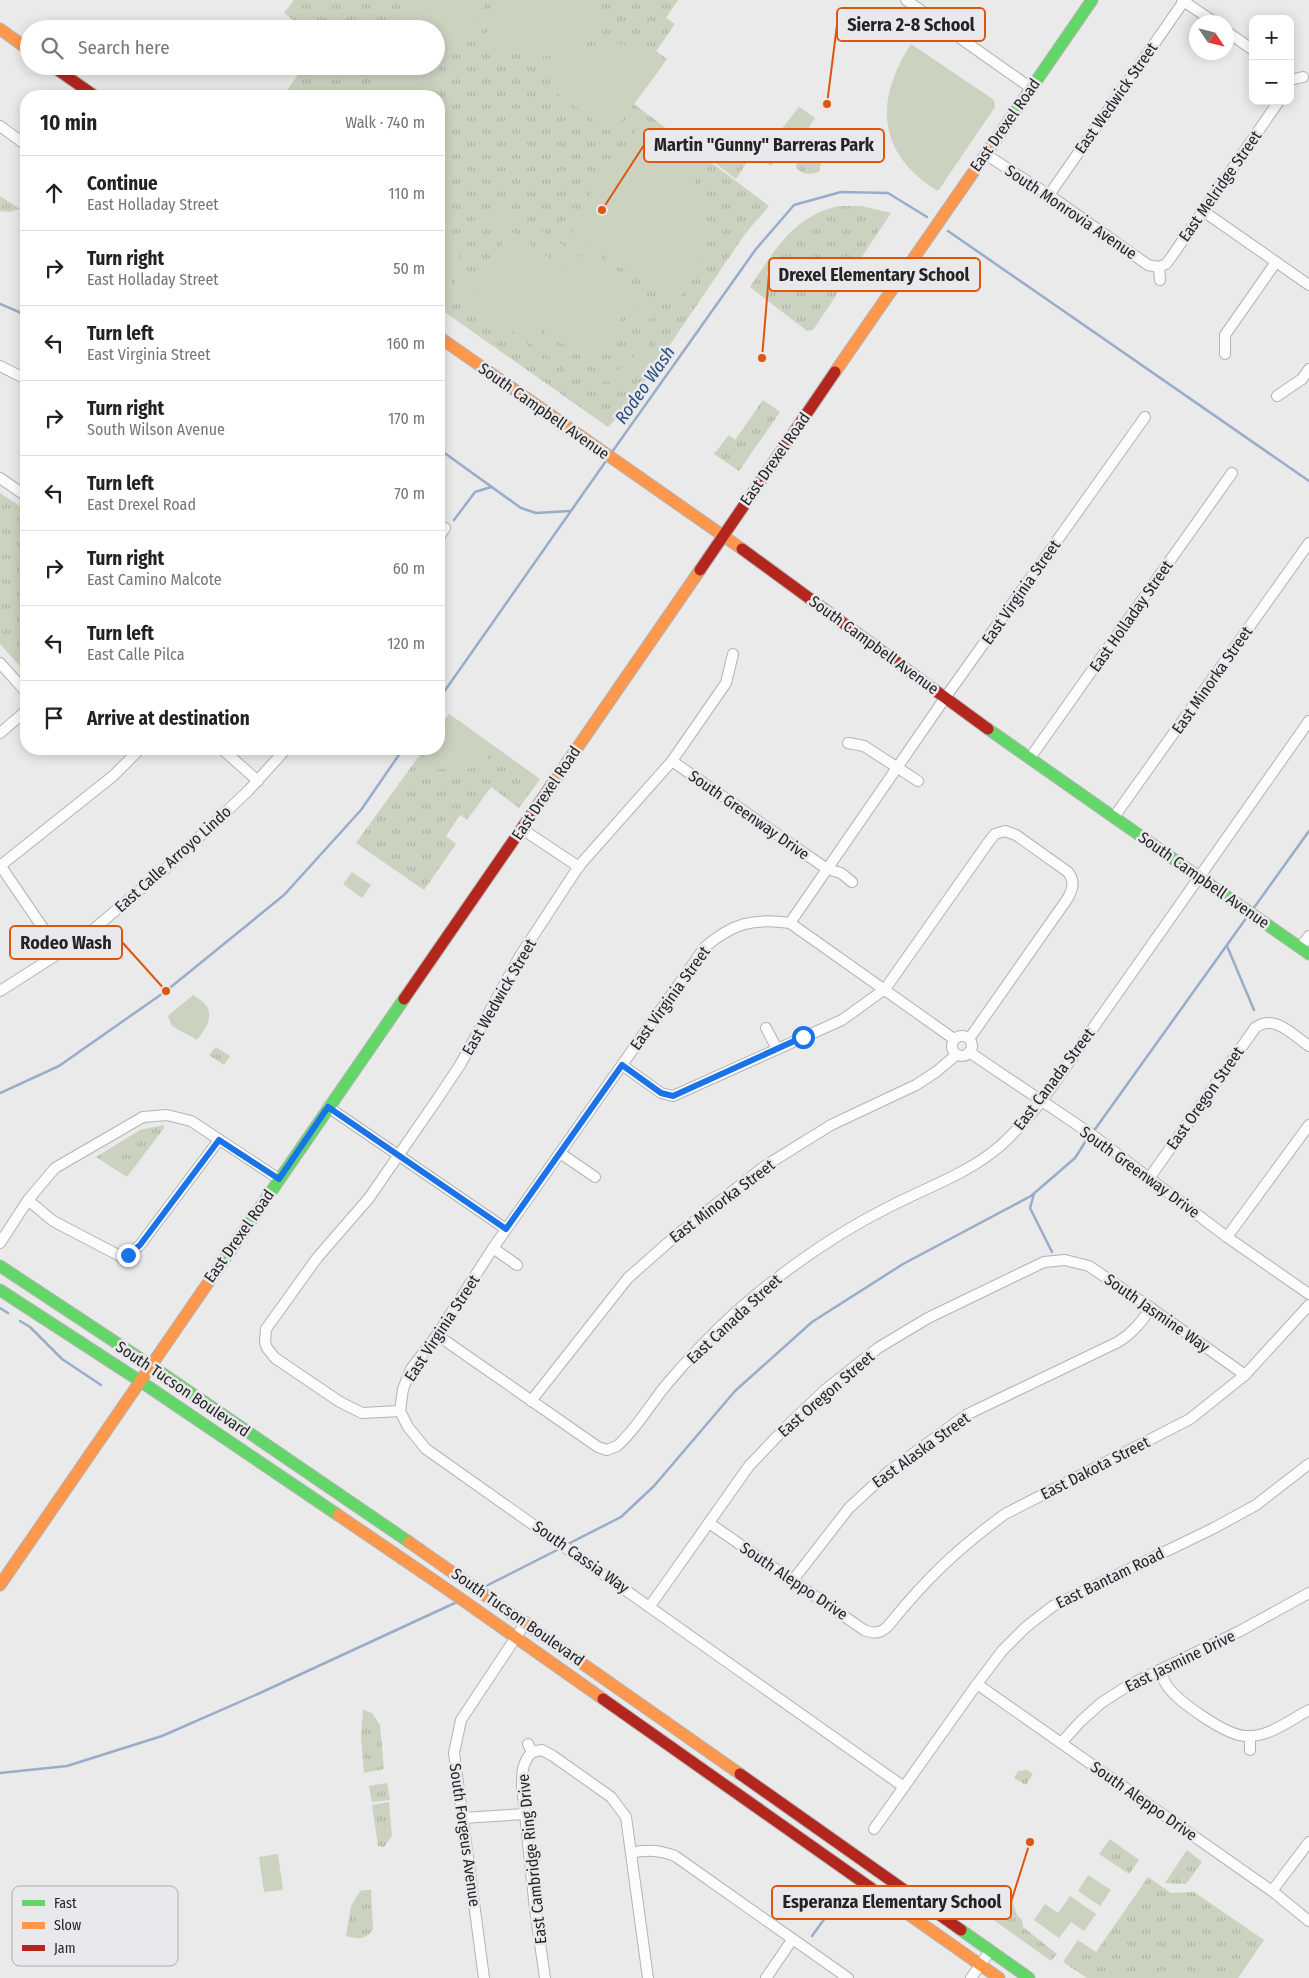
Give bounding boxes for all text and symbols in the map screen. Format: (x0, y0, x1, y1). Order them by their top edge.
callout: Sierra 2-8 School (837, 8, 985, 41)
text: Sierra 2-8 School (847, 14, 975, 36)
north arrow (1189, 15, 1234, 60)
map controls (1249, 15, 1294, 105)
button: + (1249, 15, 1294, 60)
search box (20, 20, 445, 75)
icon: search (38, 34, 66, 62)
text: Search here (78, 36, 170, 59)
street label: East Wedwick Street (1071, 38, 1162, 157)
button: − (1249, 60, 1294, 105)
street label: East Drexel Road (966, 75, 1044, 175)
text: 10 min (40, 110, 97, 136)
text: Walk · 740 m (345, 113, 425, 132)
street label: East Melridge Street (1175, 126, 1266, 245)
callout: Martin "Gunny" Barreras Park (644, 129, 884, 162)
text: Martin "Gunny" Barreras Park (654, 134, 875, 156)
street label: South Monrovia Avenue (1002, 161, 1141, 263)
text: Continue (87, 172, 158, 195)
icon: ahead (40, 179, 68, 207)
text: 110 m (388, 184, 425, 203)
text: East Holladay Street (87, 195, 219, 214)
text: Turn right (87, 247, 164, 270)
icon: right (40, 254, 68, 282)
callout: Drexel Elementary School (769, 258, 980, 291)
text: 50 m (393, 259, 425, 278)
text: Drexel Elementary School (778, 264, 970, 286)
text: East Holladay Street (87, 270, 219, 289)
text: Turn left (87, 322, 154, 345)
icon: left (40, 329, 68, 357)
text: 160 m (386, 334, 425, 353)
water label: Rodeo Wash (610, 342, 680, 428)
text: East Virginia Street (87, 345, 210, 364)
street label: South Campbell Avenue (475, 359, 613, 463)
text: Turn right (87, 397, 164, 420)
icon: right (40, 404, 68, 432)
text: 170 m (388, 409, 425, 428)
street label: East Drexel Road (736, 409, 814, 509)
text: South Wilson Avenue (87, 420, 225, 439)
text: Turn left (87, 472, 154, 495)
icon: left (40, 479, 68, 507)
text: 70 m (394, 484, 425, 503)
text: East Drexel Road (87, 495, 196, 514)
street label: East Virginia Street (978, 535, 1065, 648)
text: Turn right (87, 547, 164, 570)
icon: right (40, 554, 68, 582)
street label: East Holladay Street (1085, 556, 1177, 675)
text: 60 m (393, 559, 425, 578)
text: East Camino Malcote (87, 570, 222, 589)
street label: South Campbell Avenue (806, 592, 943, 698)
text: Turn left (87, 622, 154, 645)
street label: East Minorka Street (1168, 622, 1257, 737)
icon: left (40, 629, 68, 657)
text: 120 m (387, 634, 425, 653)
text: East Calle Pilca (87, 645, 185, 664)
icon: arrive (40, 704, 68, 732)
text: Arrive at destination (87, 707, 250, 730)
street label: East Drexel Road (508, 743, 584, 843)
street label: South Greenway Drive (685, 766, 813, 864)
street label: East Calle Arroyo Lindo (111, 802, 235, 916)
street label: South Campbell Avenue (1135, 828, 1273, 932)
callout: Rodeo Wash (10, 926, 122, 959)
text: Rodeo Wash (20, 932, 112, 954)
street label: East Wedwick Street (458, 935, 540, 1059)
street label: East Virginia Street (626, 942, 714, 1053)
street label: East Canada Street (1010, 1024, 1099, 1134)
route start (792, 1026, 815, 1049)
street label: East Oregon Street (1162, 1042, 1248, 1153)
street label: South Greenway Drive (1076, 1122, 1204, 1222)
street label: East Minorka Street (666, 1155, 779, 1247)
street label: East Drexel Road (200, 1186, 278, 1286)
route end (117, 1244, 140, 1267)
street label: East Virginia Street (400, 1270, 484, 1385)
street label: East Canada Street (683, 1270, 786, 1368)
street label: South Jasmine Way (1101, 1270, 1214, 1357)
street label: South Tucson Boulevard (112, 1337, 254, 1441)
street label: East Oregon Street (774, 1347, 879, 1441)
street label: East Alaska Street (868, 1408, 974, 1492)
street label: East Dakota Street (1037, 1432, 1153, 1504)
street label: South Cassia Way (529, 1517, 634, 1598)
street label: South Aleppo Drive (737, 1538, 851, 1624)
street label: East Bantam Road (1053, 1544, 1167, 1612)
street label: South Tucson Boulevard (448, 1564, 588, 1670)
street label: East Jasmine Drive (1122, 1626, 1238, 1696)
street label: South Aleppo Drive (1087, 1757, 1201, 1845)
street label: South Forgeus Avenue (446, 1762, 484, 1908)
street label: East Cambridge Ring Drive (514, 1773, 550, 1945)
legend (12, 1886, 178, 1966)
callout: Esperanza Elementary School (772, 1886, 1011, 1919)
text: Esperanza Elementary School (782, 1891, 1002, 1913)
text: Fast (54, 1895, 77, 1912)
text: Slow (54, 1917, 81, 1934)
text: Jam (54, 1940, 75, 1957)

